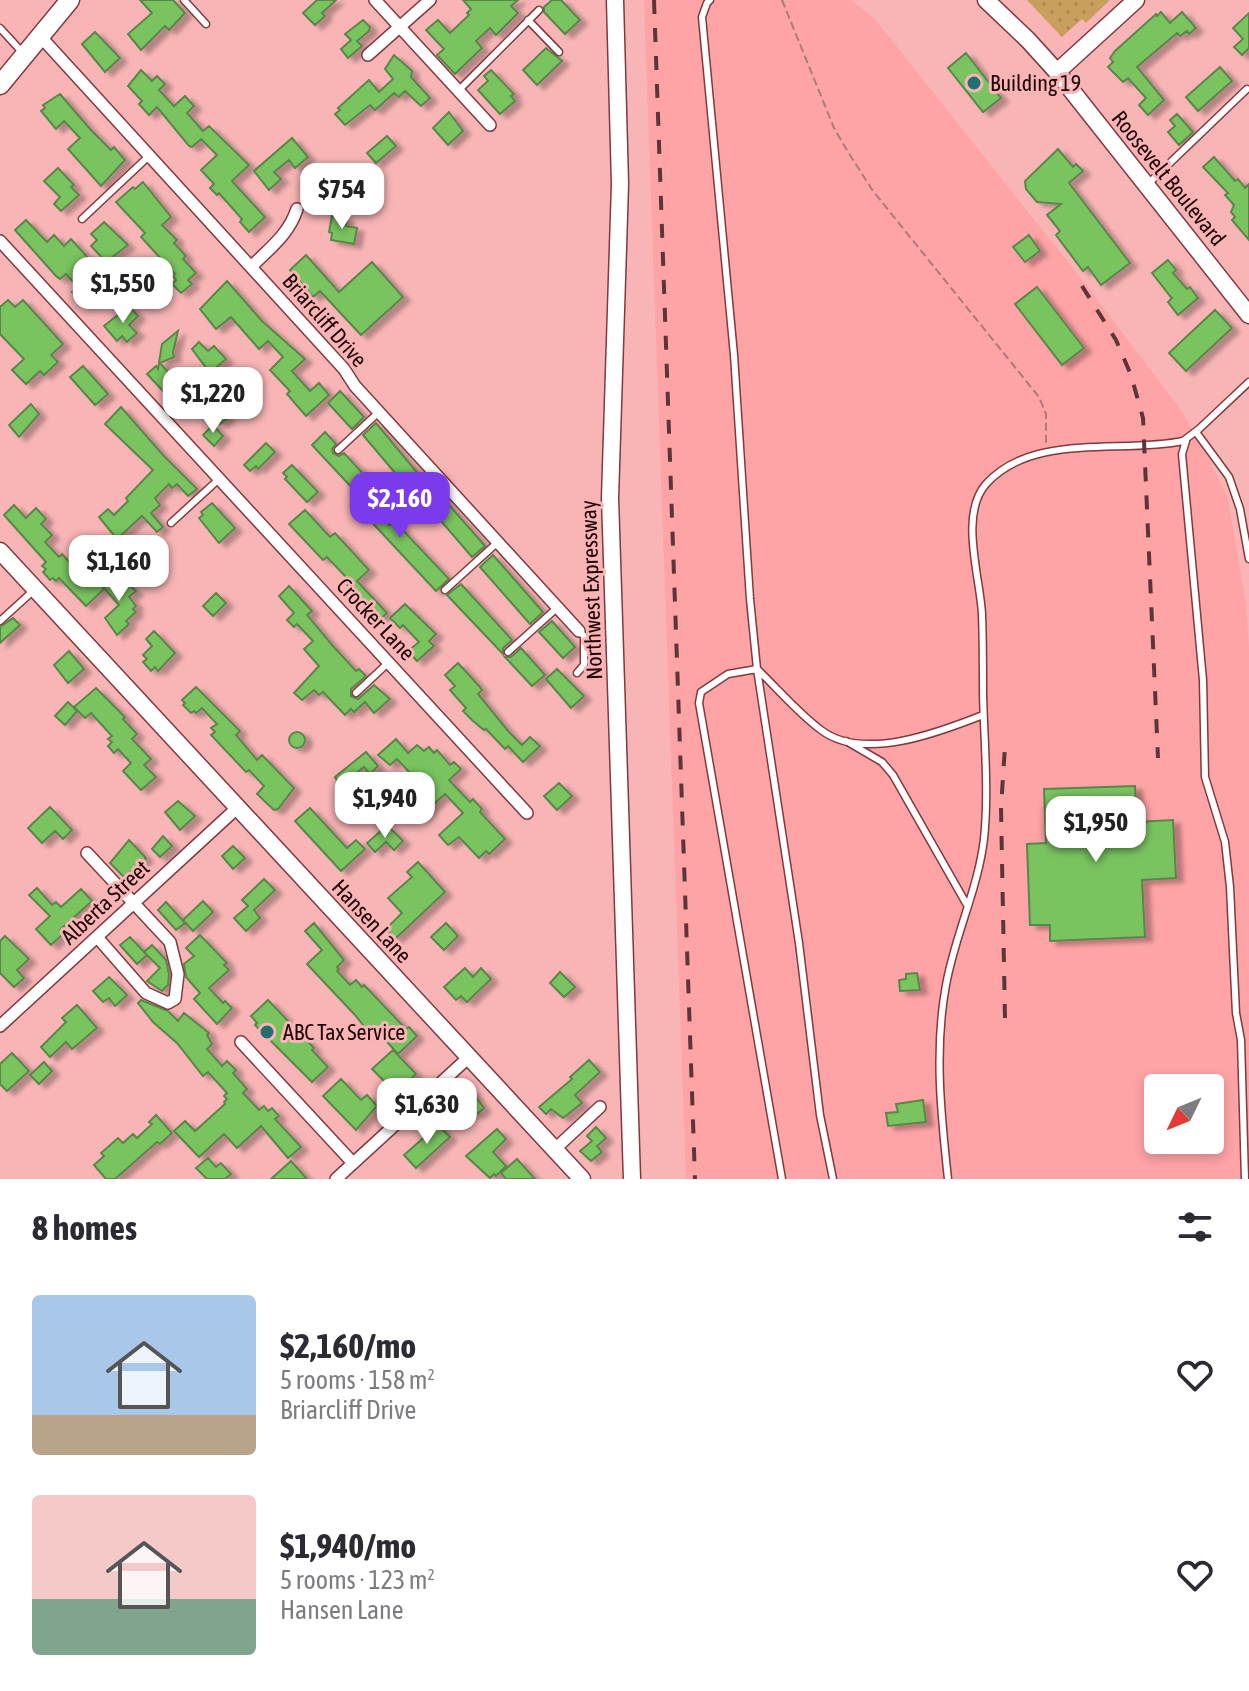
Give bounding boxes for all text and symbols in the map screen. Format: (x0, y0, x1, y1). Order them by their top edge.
place label: Building 19 (990, 70, 1081, 96)
marker: Building 19 (965, 74, 983, 92)
street label: Roosevelt Boulevard (1107, 105, 1231, 251)
pin: $754 (295, 163, 389, 231)
text: $754 (318, 174, 366, 204)
pin: $1,550 (58, 257, 188, 325)
text: $1,550 (91, 268, 155, 298)
street label: Briarcliff Drive (277, 268, 373, 372)
pin: $1,220 (148, 367, 278, 435)
text: $1,220 (181, 378, 245, 408)
pin: $2,160 (335, 472, 465, 540)
text: $2,160 (368, 483, 432, 513)
street label: Northwest Expressway (575, 500, 607, 680)
pin: $1,160 (54, 535, 184, 603)
text: $1,160 (87, 546, 151, 576)
street label: Crocker Lane (331, 572, 421, 666)
pin: $1,940 (320, 772, 450, 840)
text: $1,940 (353, 783, 417, 813)
pin: $1,950 (1031, 796, 1161, 864)
text: $1,950 (1064, 807, 1128, 837)
street label: Alberta Street (55, 855, 155, 949)
street label: Hansen Lane (327, 874, 417, 968)
place label: ABC Tax Service (283, 1019, 405, 1045)
marker: ABC Tax Service (258, 1023, 276, 1041)
north arrow (1144, 1074, 1224, 1154)
map controls (1144, 1074, 1224, 1154)
pin: $1,630 (362, 1078, 492, 1146)
text: $1,630 (395, 1089, 459, 1119)
icon: filters (1173, 1205, 1217, 1249)
text: 8 homes (32, 1208, 137, 1247)
text: $2,160/mo (280, 1326, 416, 1365)
icon: home (96, 1327, 192, 1423)
icon: heart (1173, 1353, 1217, 1397)
text: 5 rooms · 158 m² (280, 1365, 435, 1395)
text: Briarcliff Drive (280, 1395, 416, 1425)
text: $1,940/mo (280, 1526, 416, 1565)
icon: home (96, 1527, 192, 1623)
icon: heart (1173, 1553, 1217, 1597)
text: 5 rooms · 123 m² (280, 1565, 435, 1595)
text: Hansen Lane (280, 1595, 404, 1625)

